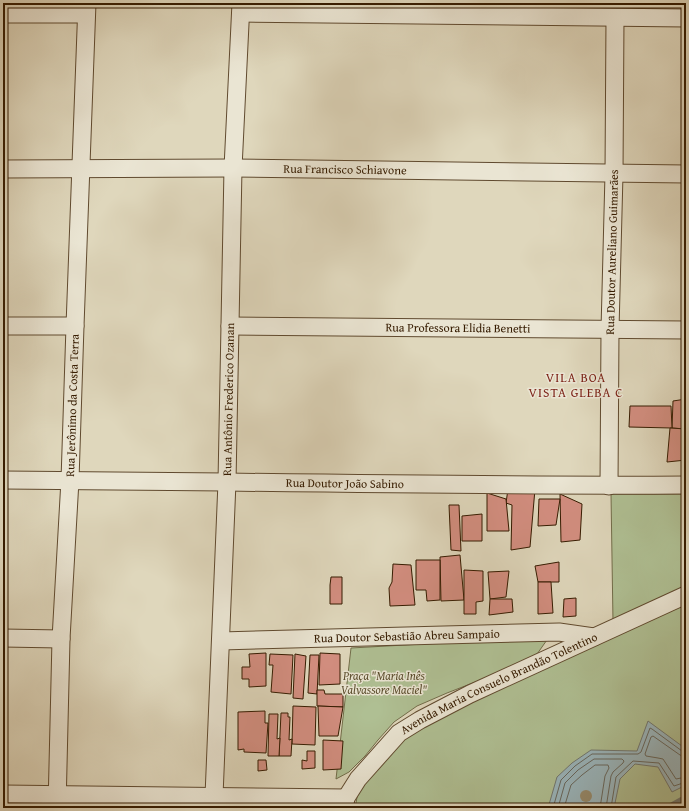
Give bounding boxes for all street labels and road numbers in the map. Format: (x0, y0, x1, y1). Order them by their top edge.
street label: Rua Francisco Schiavone (283, 160, 407, 178)
street label: Rua Doutor Aureliano Guimarães (601, 169, 622, 335)
street label: Rua Professora Elidia Benetti (385, 318, 531, 337)
street label: Rua Antônio Frederico Ozanan (218, 322, 238, 476)
street label: Rua Jerônimo da Costa Terra (61, 333, 83, 477)
street label: Rua Doutor João Sabino (286, 474, 404, 492)
street label: Rua Doutor Sebastião Abreu Sampaio (314, 625, 500, 647)
street label: Avenida Maria Consuelo Brandão Tolentino (397, 628, 600, 738)

